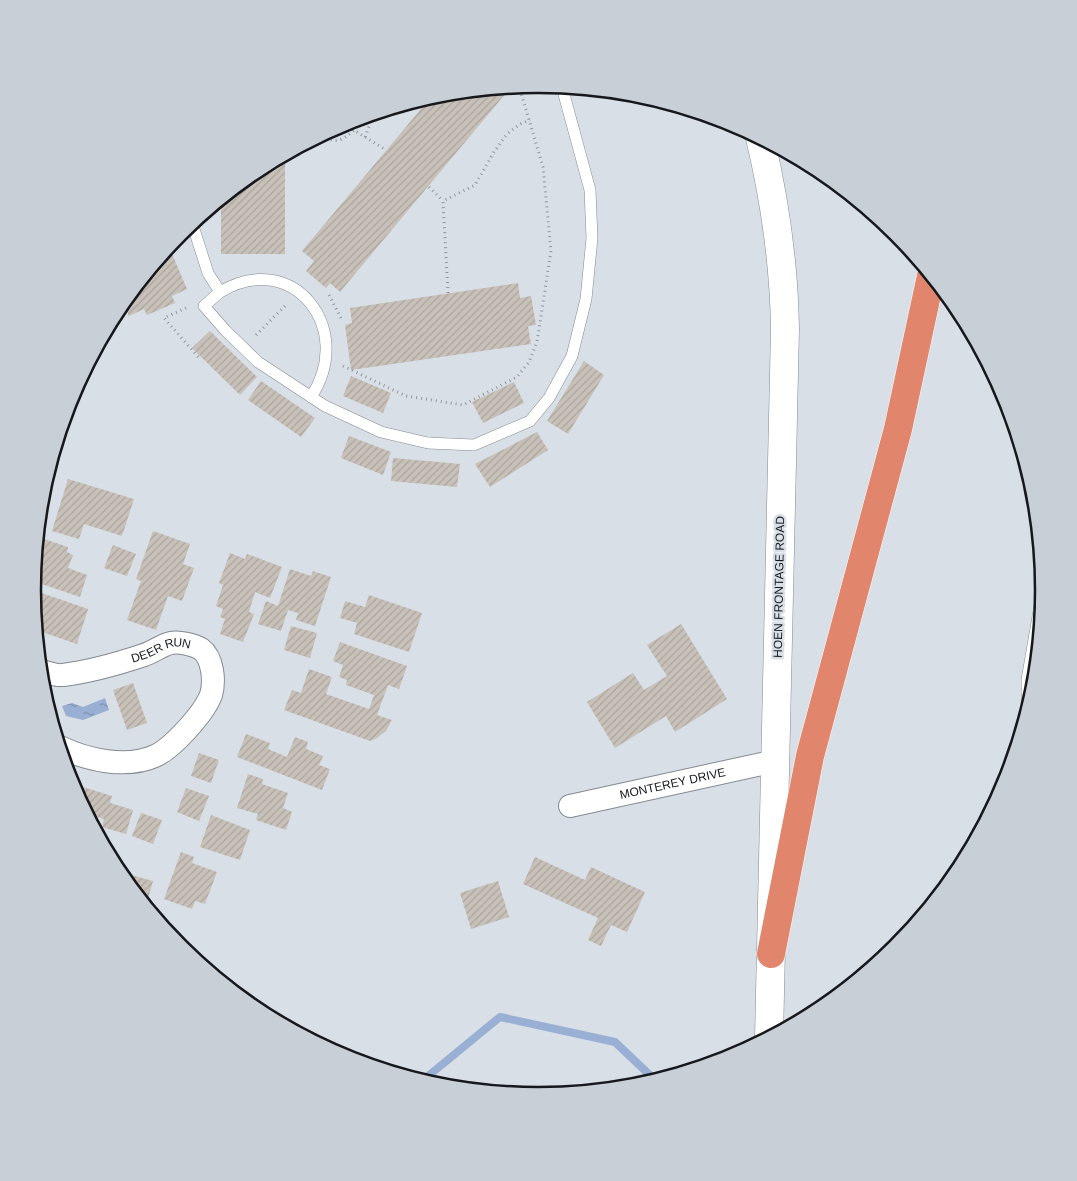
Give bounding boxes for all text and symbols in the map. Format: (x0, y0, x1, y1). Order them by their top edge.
street label: HOEN FRONTAGE ROAD (771, 516, 787, 658)
street label: DEER RUN (129, 635, 192, 666)
street label: MONTEREY DRIVE (618, 765, 727, 802)

